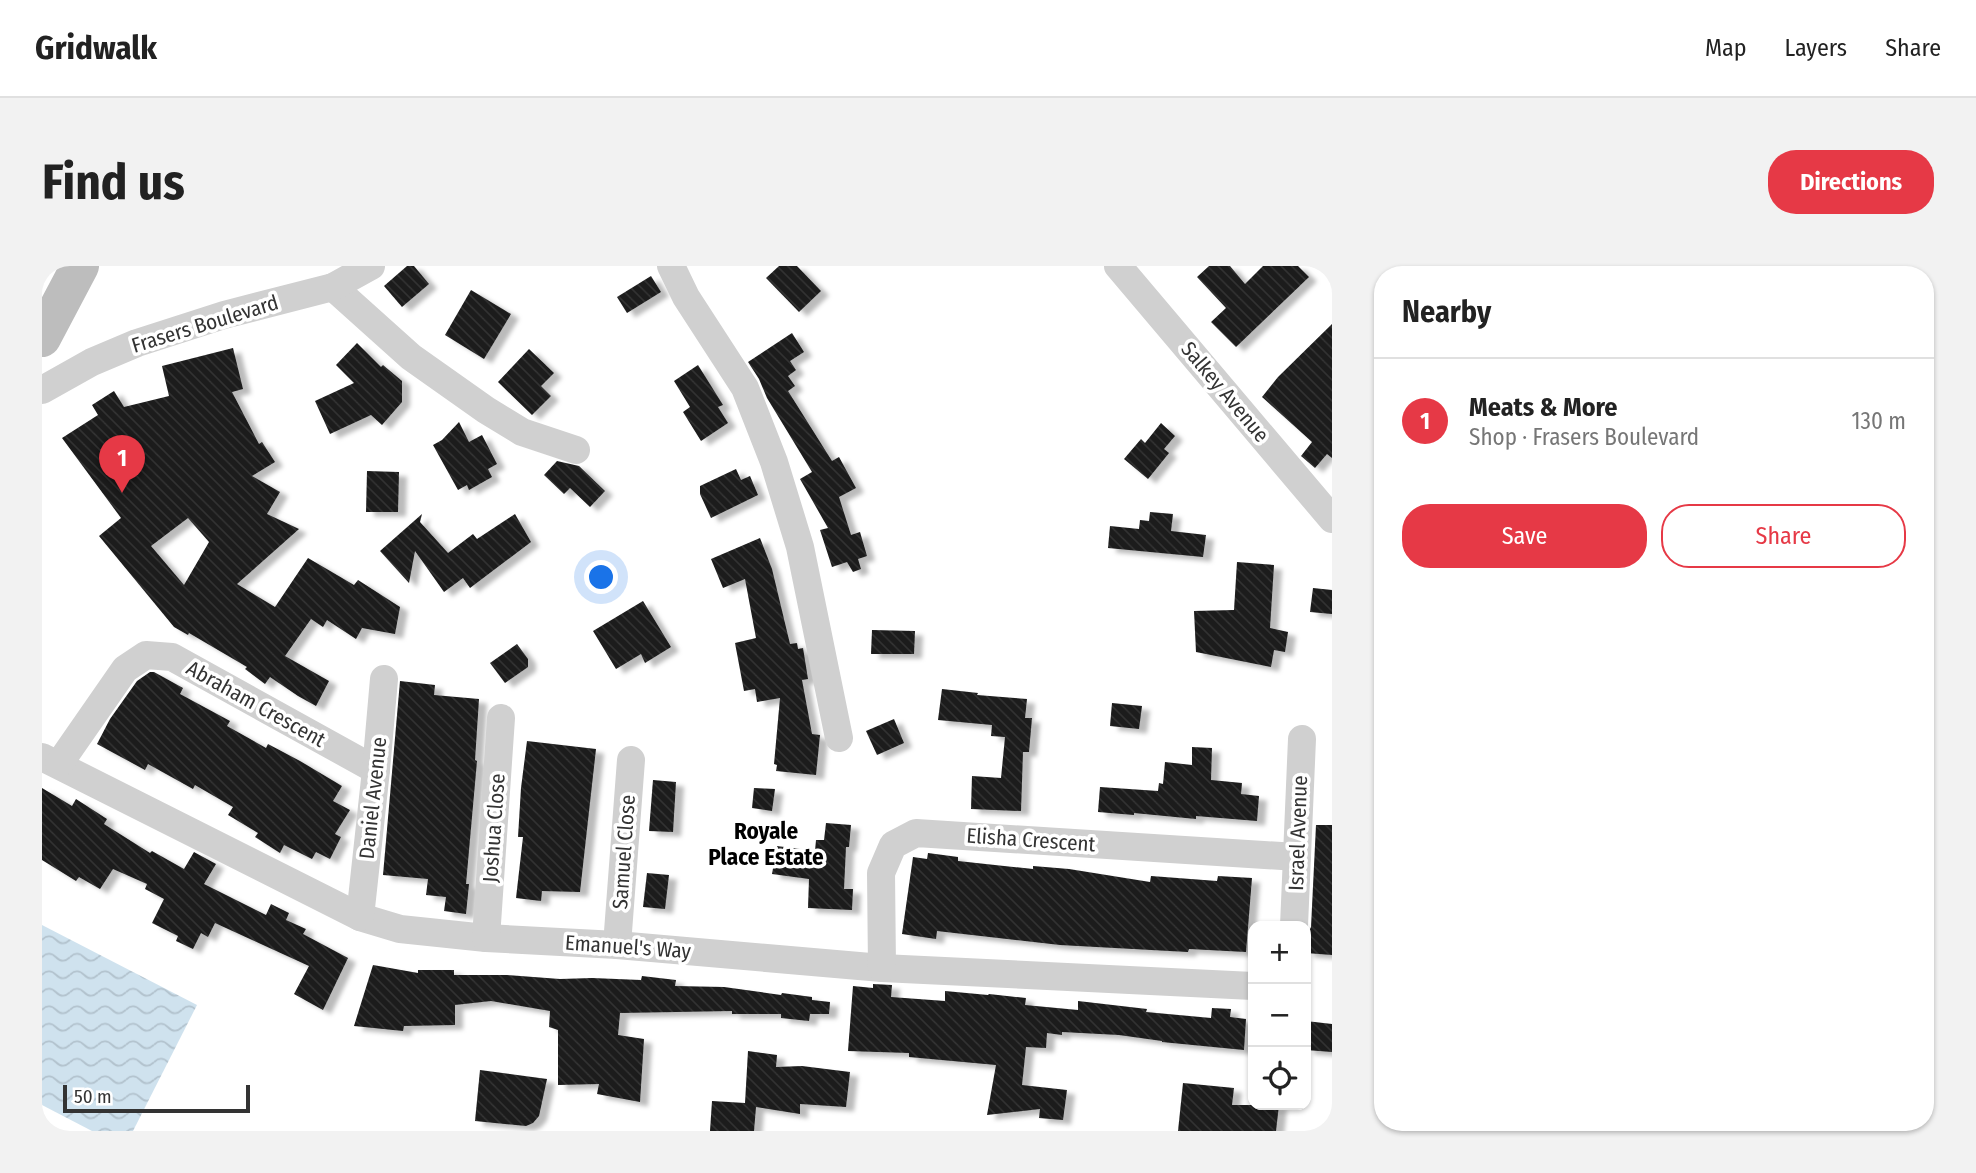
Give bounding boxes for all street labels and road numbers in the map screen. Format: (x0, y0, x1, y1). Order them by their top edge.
street label: Frasers Boulevard (128, 289, 282, 359)
street label: Salkey Avenue (1175, 336, 1275, 448)
street label: Abraham Crescent (182, 655, 330, 753)
street label: Daniel Avenue (354, 736, 392, 860)
street label: Joshua Close (477, 773, 511, 883)
street label: Israel Avenue (1283, 775, 1313, 891)
street label: Samuel Close (607, 794, 641, 910)
street label: Elisha Crescent (966, 823, 1096, 857)
street label: Emanuel's Way (564, 930, 692, 964)

